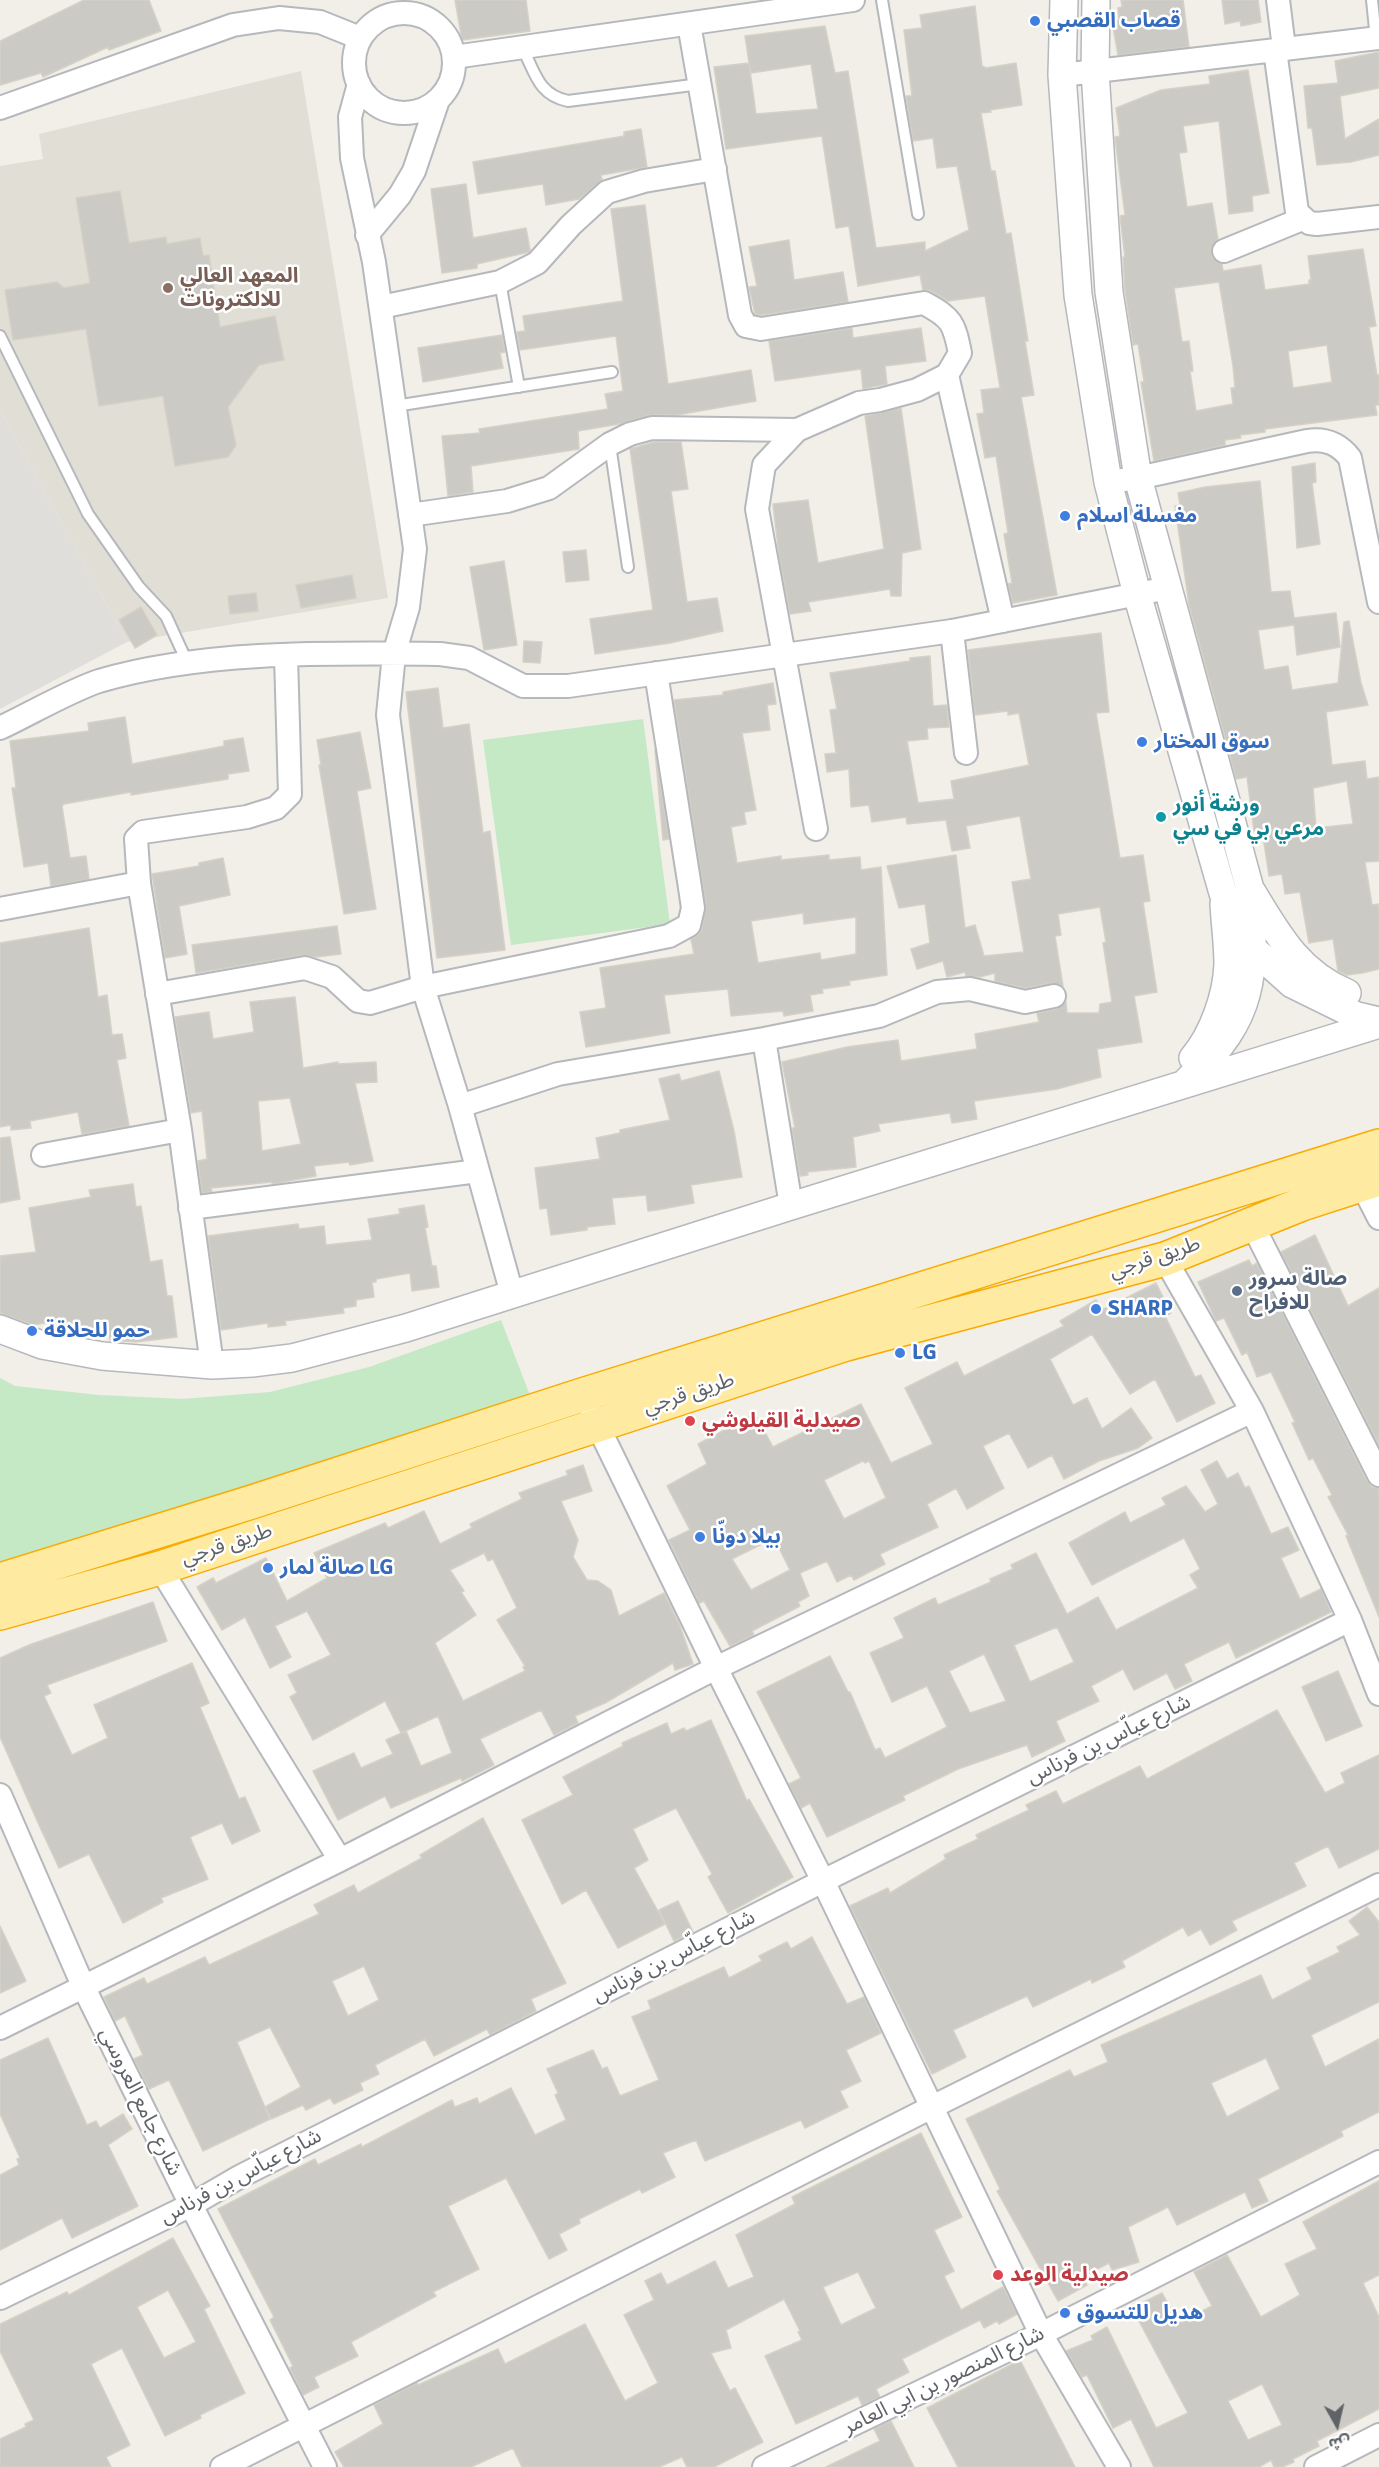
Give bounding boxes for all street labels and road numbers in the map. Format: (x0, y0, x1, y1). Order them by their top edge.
street label: طريق قرجي (1106, 1231, 1204, 1285)
street label: طريق قرجي (640, 1367, 738, 1421)
street label: طريق قرجي (178, 1518, 276, 1572)
street label: شارع عباّس بن فرناس (1023, 1689, 1195, 1791)
street label: شارع عباّس بن فرناس (588, 1905, 760, 2009)
street label: شارع جامع العروسي (93, 2024, 187, 2180)
street label: شارع عباّس بن فرناس (156, 2124, 326, 2230)
street label: شارع المنصور بن ابي العامر (839, 2321, 1049, 2441)

